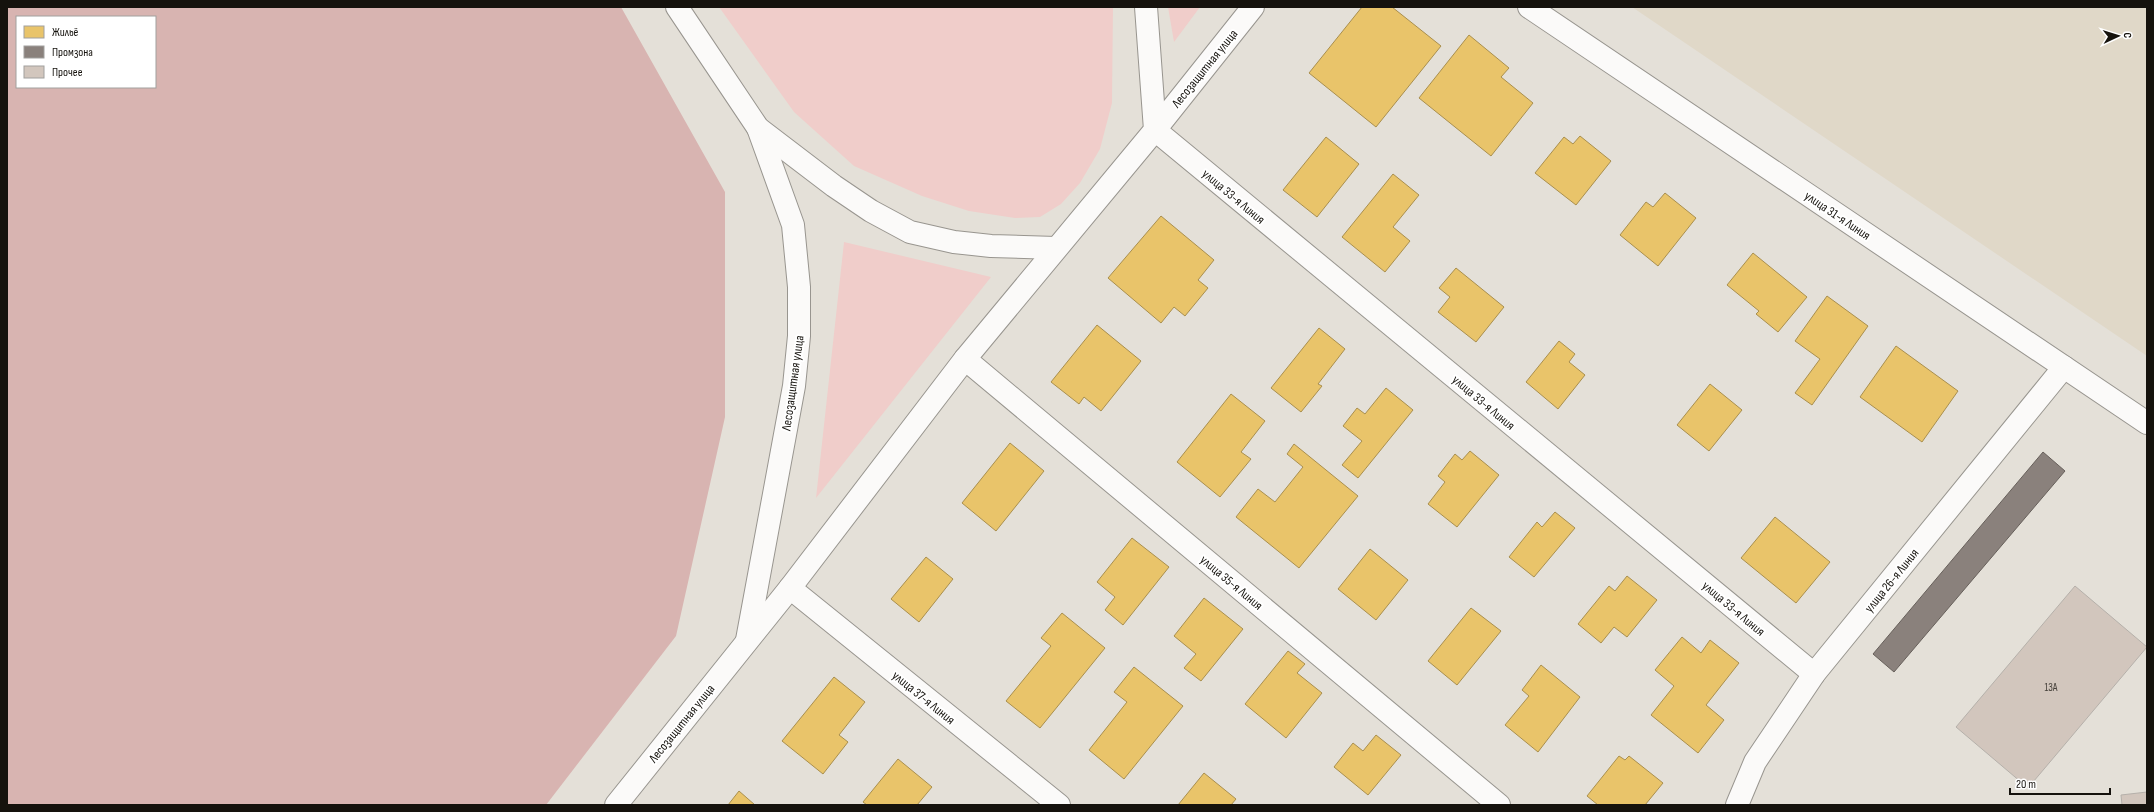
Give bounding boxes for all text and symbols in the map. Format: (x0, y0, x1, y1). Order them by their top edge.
legend (16, 16, 156, 88)
north arrow (2098, 16, 2138, 56)
text: Жильё (52, 25, 79, 40)
street label: Лесозащитная улица (1168, 26, 1241, 112)
text: С (2121, 32, 2134, 39)
text: Промзона (52, 45, 93, 60)
text: Прочее (52, 65, 83, 80)
street label: улица 33-я Линия (1199, 166, 1268, 228)
street label: улица 31-я Линия (1801, 188, 1874, 244)
street label: Лесозащитная улица (778, 334, 808, 433)
street label: улица 33-я Линия (1449, 372, 1518, 434)
street label: улица 26-я Линия (1861, 546, 1922, 616)
street label: улица 35-я Линия (1197, 552, 1266, 614)
street label: улица 33-я Линия (1699, 578, 1768, 640)
street label: улица 37-я Линия (889, 668, 958, 728)
street label: Лесозащитная улица (645, 681, 718, 767)
house number: 13А (2044, 681, 2058, 694)
scale bar (2010, 770, 2110, 796)
text: 20 m (2016, 777, 2036, 792)

